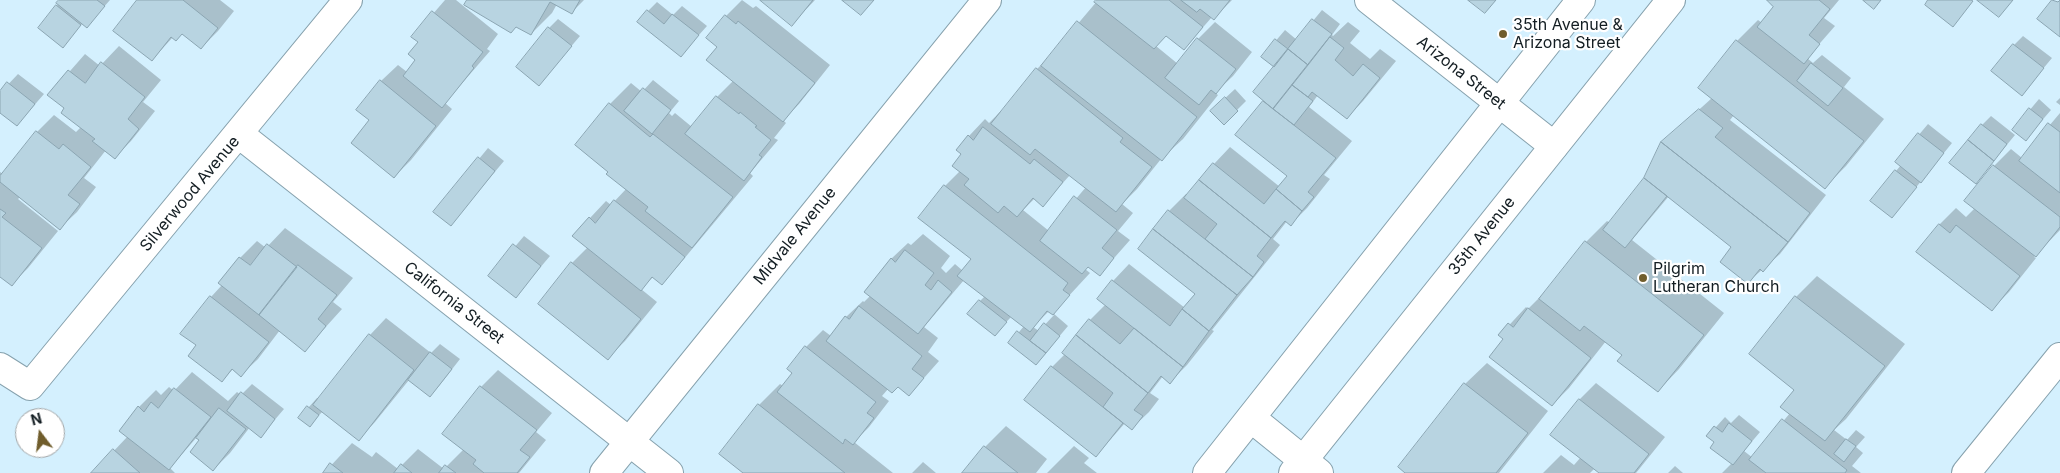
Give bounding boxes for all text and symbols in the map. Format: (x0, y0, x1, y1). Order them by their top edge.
place label: 35th Avenue & Arizona Street (1513, 15, 1623, 53)
marker: 35th Avenue & Arizona Street (1497, 28, 1509, 40)
street label: Arizona Street (1413, 32, 1509, 114)
street label: Silverwood Avenue (136, 132, 244, 256)
street label: Midvale Avenue (750, 183, 840, 289)
street label: 35th Avenue (1445, 193, 1519, 279)
street label: California Street (400, 258, 508, 348)
place label: Pilgrim Lutheran Church (1653, 259, 1779, 297)
marker: Pilgrim Lutheran Church (1637, 272, 1649, 284)
north arrow (15, 408, 65, 458)
text: N (29, 409, 44, 429)

